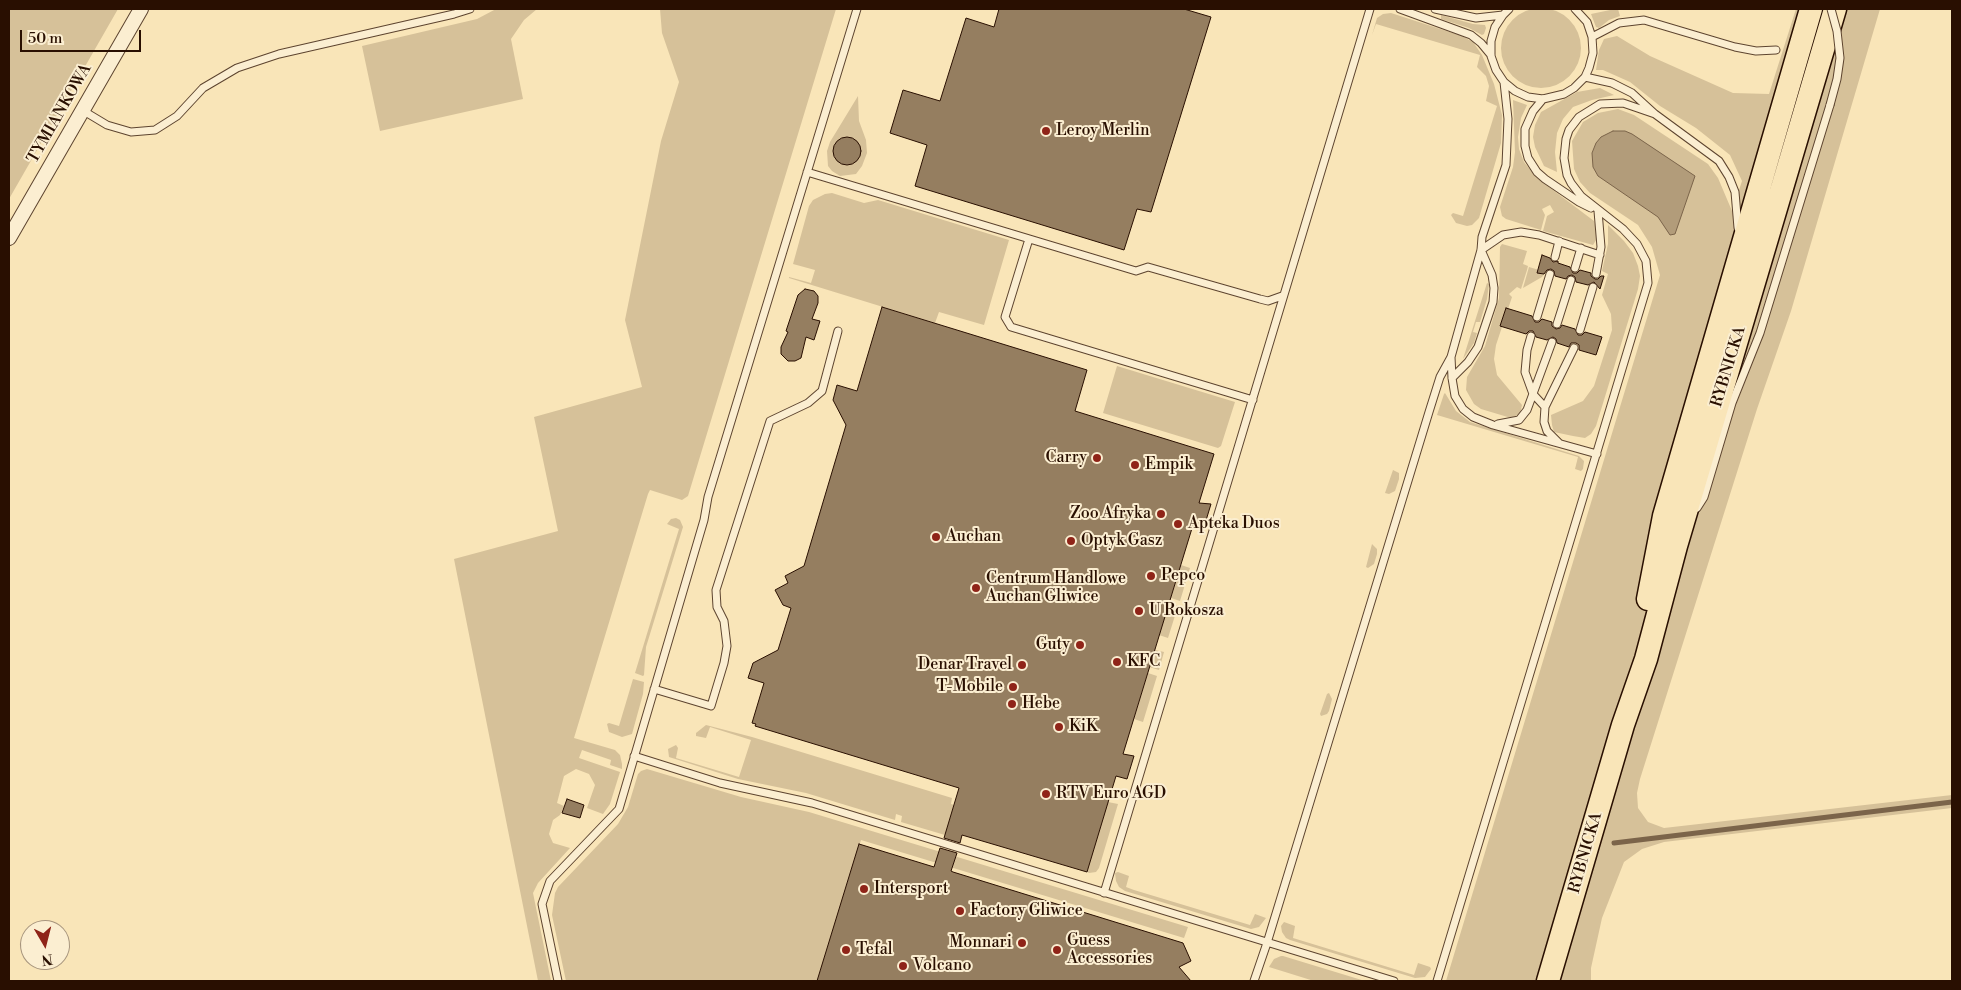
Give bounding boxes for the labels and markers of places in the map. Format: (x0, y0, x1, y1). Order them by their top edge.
place label: Leroy Merlin (1056, 121, 1150, 141)
marker: Leroy Merlin (1040, 125, 1052, 137)
place label: Carry (1045, 448, 1087, 468)
marker: Carry (1091, 452, 1103, 464)
place label: Empik (1145, 455, 1193, 475)
marker: Empik (1129, 459, 1141, 471)
place label: Zoo Afryka (1070, 504, 1151, 524)
marker: Zoo Afryka (1155, 508, 1167, 520)
place label: Apteka Duos (1188, 514, 1280, 534)
marker: Apteka Duos (1172, 518, 1184, 530)
place label: Auchan (946, 527, 1001, 547)
marker: Auchan (930, 531, 942, 543)
place label: Optyk Gasz (1081, 531, 1162, 551)
marker: Optyk Gasz (1065, 535, 1077, 547)
place label: Pepco (1161, 566, 1205, 586)
place label: Centrum Handlowe Auchan Gliwice (986, 569, 1126, 607)
marker: Pepco (1145, 570, 1157, 582)
marker: Centrum Handlowe Auchan Gliwice (970, 582, 982, 594)
place label: U Rokosza (1149, 601, 1224, 621)
marker: U Rokosza (1133, 605, 1145, 617)
place label: Guty (1036, 635, 1070, 655)
marker: Guty (1074, 639, 1086, 651)
place label: KFC (1127, 652, 1160, 672)
place label: Denar Travel (918, 655, 1012, 675)
marker: KFC (1111, 656, 1123, 668)
marker: Denar Travel (1016, 659, 1028, 671)
place label: T-Mobile (936, 677, 1003, 697)
marker: T-Mobile (1007, 681, 1019, 693)
place label: Hebe (1022, 694, 1060, 714)
marker: Hebe (1006, 698, 1018, 710)
place label: KiK (1069, 717, 1098, 737)
marker: KiK (1053, 721, 1065, 733)
place label: RTV Euro AGD (1056, 784, 1166, 804)
marker: RTV Euro AGD (1040, 788, 1052, 800)
place label: Intersport (874, 879, 948, 899)
marker: Intersport (858, 883, 870, 895)
place label: Factory Gliwice (970, 901, 1083, 921)
marker: Factory Gliwice (954, 905, 966, 917)
place label: Guess Accessories (1067, 931, 1152, 969)
place label: Monnari (949, 933, 1012, 953)
marker: Monnari (1016, 937, 1028, 949)
place label: Tefal (856, 940, 893, 960)
marker: Tefal (840, 944, 852, 956)
marker: Guess Accessories (1051, 944, 1063, 956)
place label: Volcano (913, 956, 971, 976)
marker: Volcano (897, 960, 909, 972)

